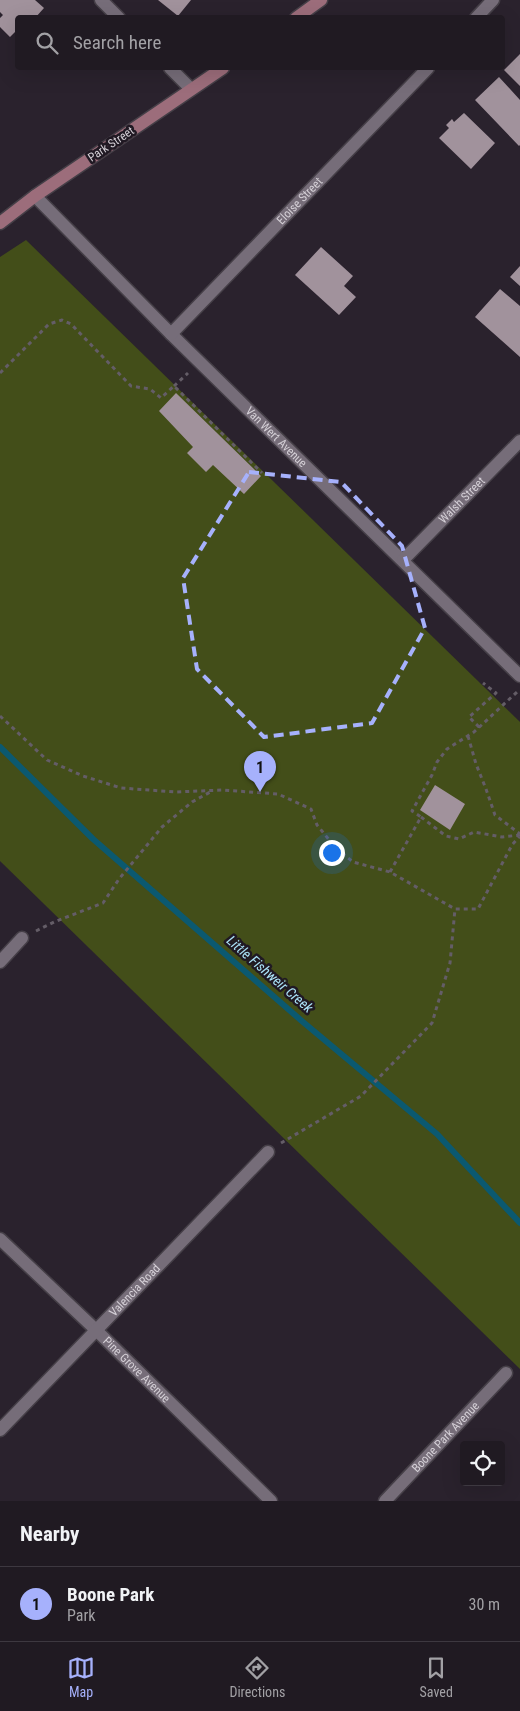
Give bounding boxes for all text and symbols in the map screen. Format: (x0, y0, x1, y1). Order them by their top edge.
search box (15, 15, 505, 70)
icon: search (33, 29, 61, 57)
text: Search here (73, 31, 161, 54)
street label: Park Street (85, 123, 137, 164)
street label: Eloise Street (274, 174, 326, 227)
street label: Van Wert Avenue (243, 404, 310, 470)
street label: Walsh Street (436, 474, 488, 526)
pin: 1 (244, 751, 276, 792)
your location (319, 840, 345, 866)
water label: Little Fishweir Creek (224, 932, 317, 1016)
street label: Valencia Road (106, 1261, 163, 1319)
street label: Pine Grove Avenue (100, 1334, 173, 1406)
street label: Boone Park Avenue (409, 1399, 482, 1475)
map controls (460, 1441, 505, 1486)
button: locate (460, 1441, 505, 1486)
text: Nearby (20, 1522, 79, 1546)
text: Boone Park (67, 1583, 154, 1606)
text: 1 (32, 1595, 40, 1614)
text: 30 m (468, 1595, 500, 1614)
text: Park (67, 1606, 96, 1625)
tab: Map (67, 1654, 95, 1700)
tab: Directions (229, 1654, 285, 1700)
tab: Saved (420, 1654, 453, 1700)

